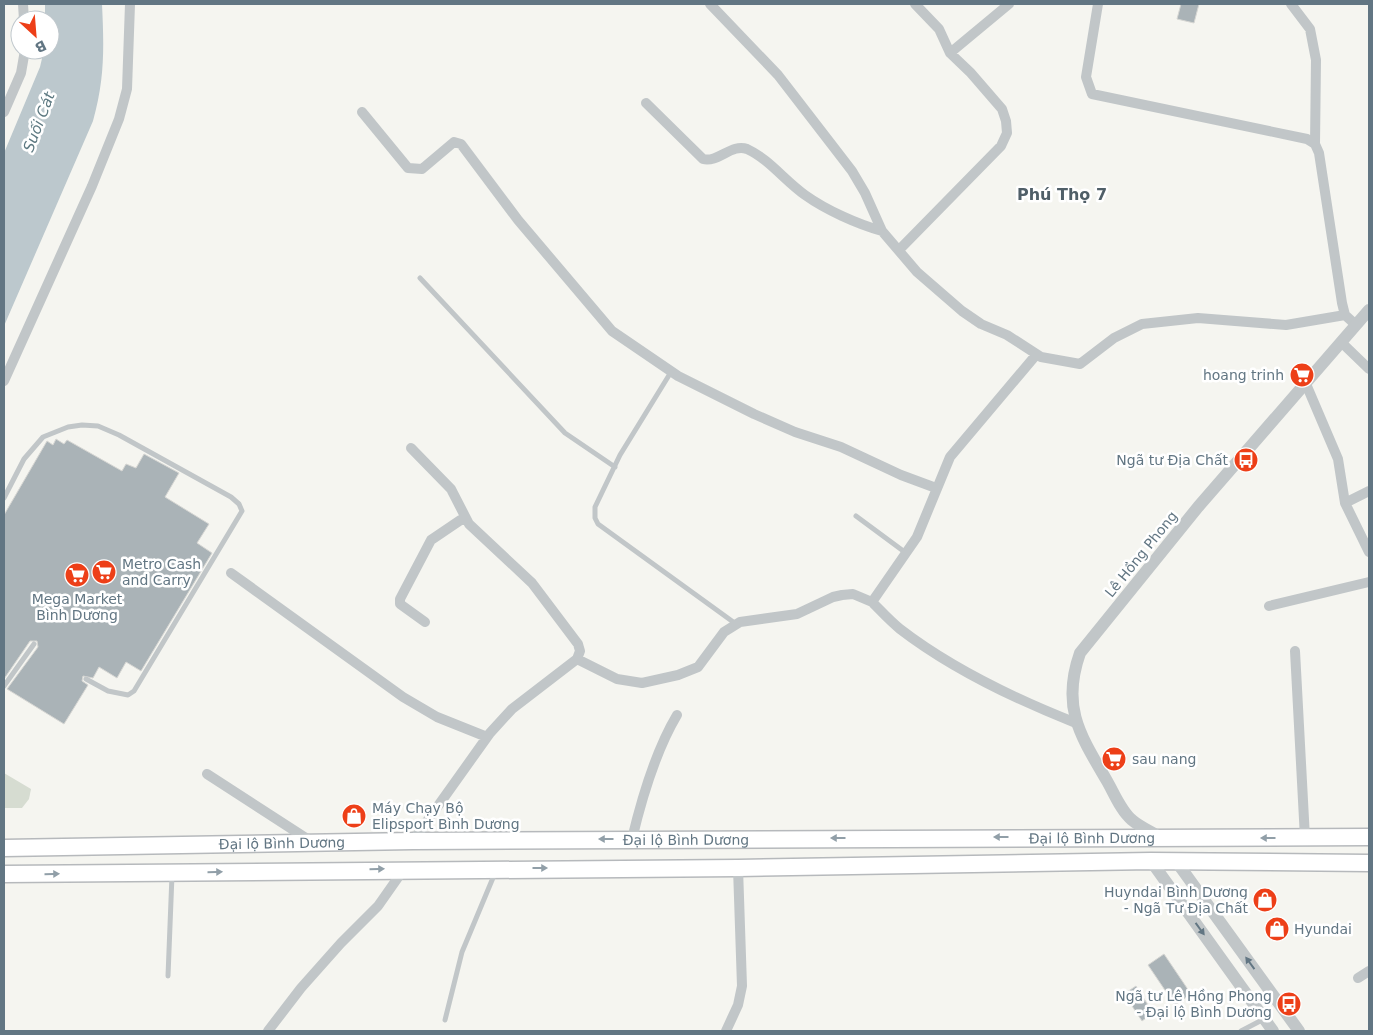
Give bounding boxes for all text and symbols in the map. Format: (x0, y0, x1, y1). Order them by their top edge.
north arrow (10, 10, 60, 60)
text: B (32, 37, 49, 56)
water label: Suối Cát (19, 88, 59, 154)
district label: Phú Thọ 7 (1017, 185, 1107, 204)
supermarket icon: hoang trinh (1289, 362, 1315, 388)
place label: hoang trinh (1203, 367, 1284, 383)
bus stop icon: Ngã tư Địa Chất (1233, 447, 1259, 473)
place label: Ngã tư Địa Chất (1116, 452, 1229, 468)
street label: Lê Hồng Phong (1102, 508, 1180, 600)
place label: Metro Cash and Carry (122, 556, 201, 588)
supermarket icon: Metro Cash and Carry (91, 559, 117, 585)
supermarket icon: Mega Market Bình Dương (64, 562, 90, 588)
place label: Mega Market Bình Dương (32, 591, 123, 623)
supermarket icon: sau nang (1101, 746, 1127, 772)
place label: sau nang (1132, 751, 1196, 767)
place label: Máy Chạy Bộ Elipsport Bình Dương (372, 800, 520, 832)
shop icon: Máy Chạy Bộ Elipsport Bình Dương (341, 803, 367, 829)
street label: Đại lộ Bình Dương (1029, 830, 1155, 846)
street label: Đại lộ Bình Dương (623, 832, 749, 848)
one-way arrow (992, 833, 1008, 841)
street label: Đại lộ Bình Dương (219, 834, 345, 852)
one-way arrow (830, 834, 846, 842)
one-way arrow (1260, 834, 1276, 842)
one-way arrow (597, 835, 613, 843)
one-way arrow (532, 864, 548, 872)
one-way arrow (370, 865, 386, 873)
one-way arrow (207, 868, 223, 876)
one-way arrow (45, 870, 61, 878)
place label: Huyndai Bình Dương - Ngã Tư Địa Chất (1104, 884, 1249, 916)
shop icon: Huyndai Bình Dương - Ngã Tư Địa Chất (1252, 887, 1278, 913)
shop icon: Hyundai (1264, 916, 1290, 942)
place label: Hyundai (1294, 921, 1352, 937)
one-way arrow (1195, 922, 1205, 936)
one-way arrow (1245, 956, 1255, 970)
place label: Ngã tư Lê Hồng Phong - Đại lộ Bình Dương (1115, 988, 1272, 1020)
bus stop icon: Ngã tư Lê Hồng Phong - Đại lộ Bình Dương (1276, 991, 1302, 1017)

